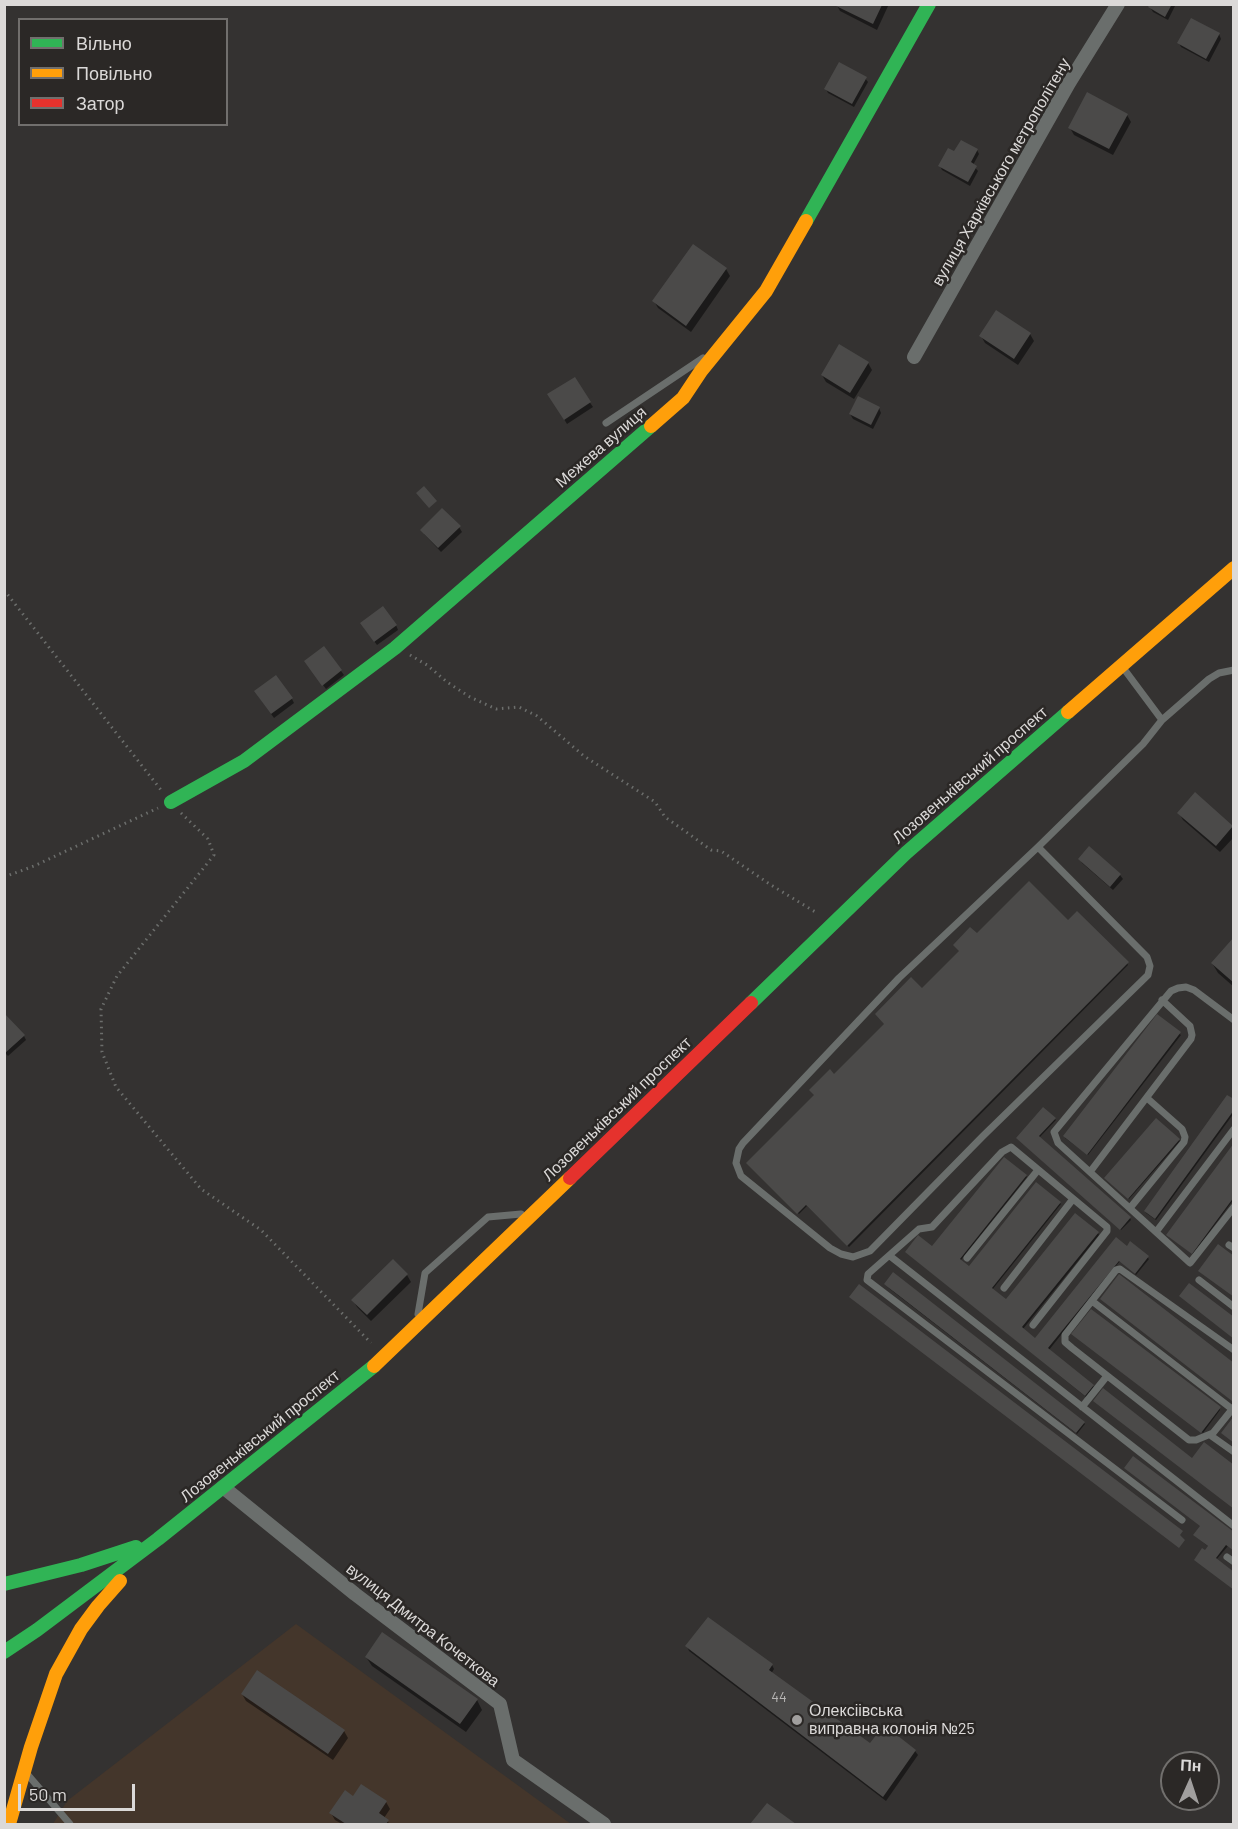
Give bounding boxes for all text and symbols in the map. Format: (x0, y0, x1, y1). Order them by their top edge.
legend (18, 18, 228, 126)
text: Вільно (76, 32, 132, 54)
street label: вулиця Харківського метрополітену (928, 55, 1074, 289)
text: Повільно (76, 62, 152, 84)
text: Затор (76, 92, 125, 114)
street label: Межева вулиця (552, 402, 650, 492)
street label: Лозовеньківський проспект (888, 702, 1052, 848)
street label: Лозовеньківський проспект (539, 1033, 695, 1185)
street label: Лозовеньківський проспект (176, 1366, 344, 1506)
street label: вулиця Дмитра Кочеткова (342, 1559, 504, 1691)
house number: 44 (771, 1689, 787, 1705)
place label: Олексіівська виправна колонія №25 (809, 1701, 975, 1739)
marker: Олексіівська виправна колонія №25 (790, 1713, 804, 1727)
north arrow (1160, 1751, 1220, 1811)
text: Пн (1180, 1754, 1202, 1775)
scale bar (21, 1772, 138, 1810)
text: 50 m (29, 1783, 67, 1805)

